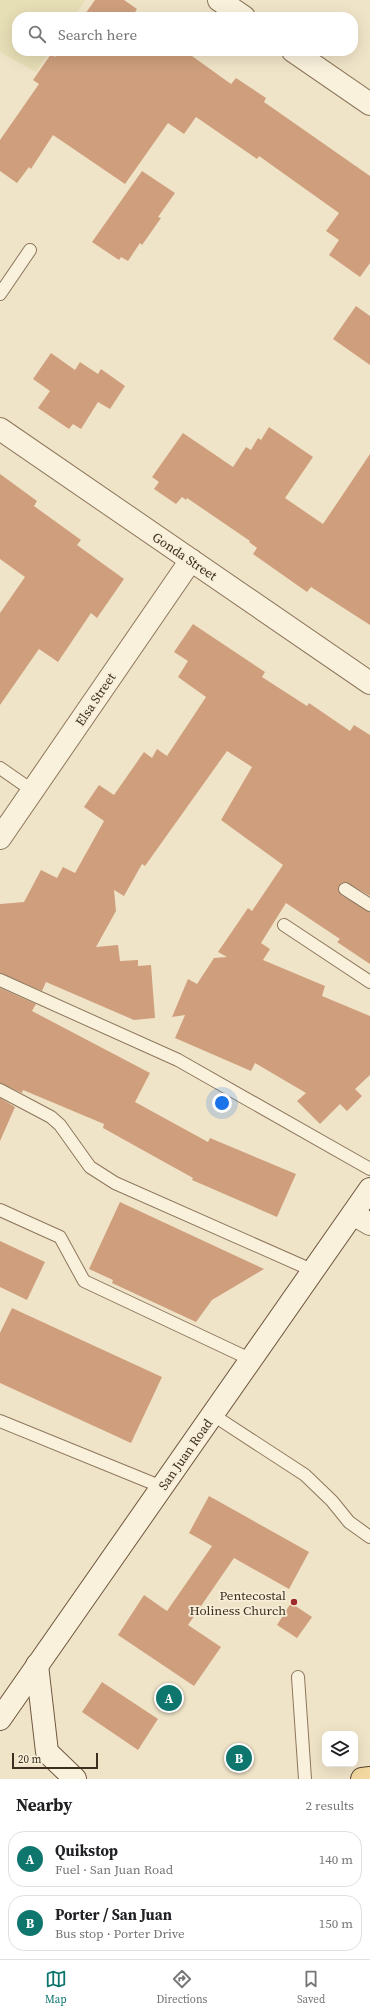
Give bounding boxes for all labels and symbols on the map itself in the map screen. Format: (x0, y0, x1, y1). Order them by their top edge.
street label: Gonda Street (149, 529, 221, 585)
street label: Elsa Street (71, 669, 120, 729)
your location (212, 1093, 232, 1113)
street label: San Juan Road (155, 1415, 217, 1493)
place label: Pentecostal Holiness Church (190, 1587, 286, 1619)
marker: Pentecostal Holiness Church (289, 1597, 299, 1607)
pin: A (156, 1683, 182, 1713)
pin: B (226, 1743, 252, 1773)
scale bar (12, 1751, 98, 1770)

